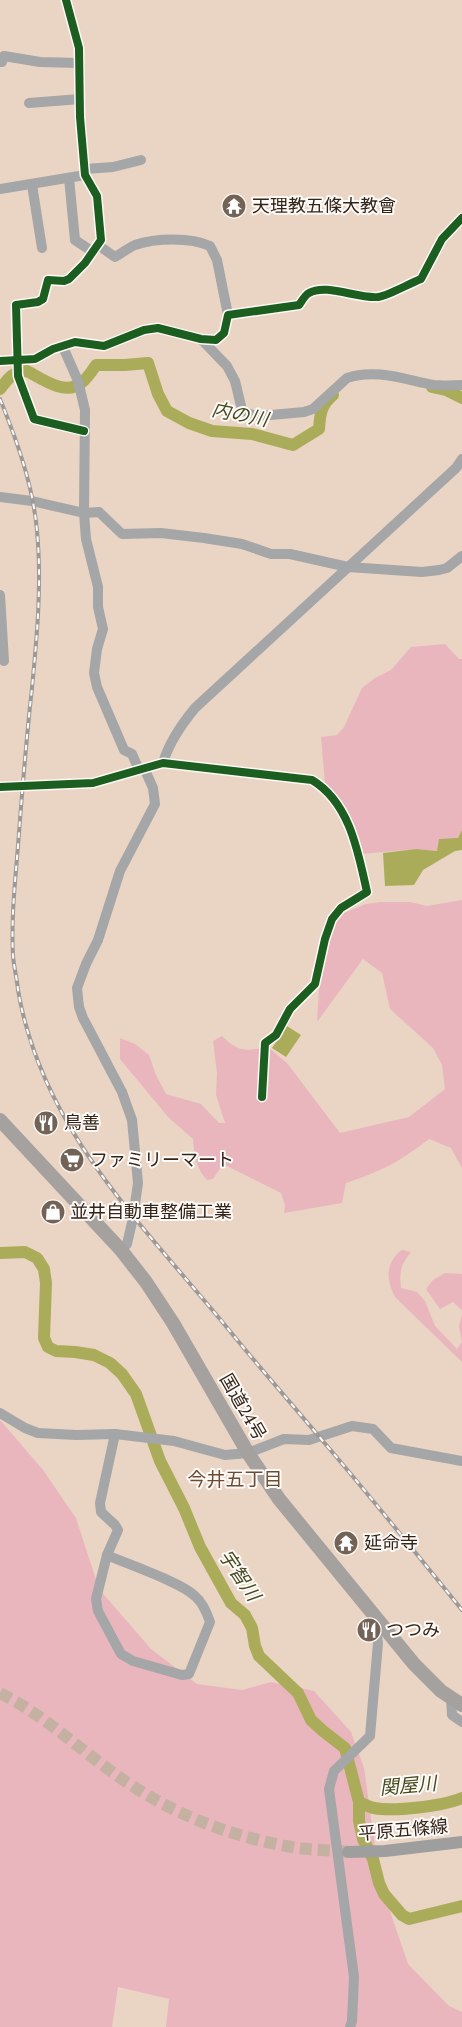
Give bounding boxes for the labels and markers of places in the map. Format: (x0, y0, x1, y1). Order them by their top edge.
temple icon: 天理教五條大教會 (221, 193, 247, 219)
place label: 天理教五條大教會 (252, 193, 396, 217)
restaurant icon: 鳥善 (33, 1110, 59, 1136)
place label: 鳥善 (64, 1110, 100, 1134)
supermarket icon: ファミリーマート (59, 1147, 85, 1173)
place label: ファミリーマート (90, 1147, 234, 1171)
shop icon: 並井自動車整備工業 (40, 1199, 66, 1225)
place label: 並井自動車整備工業 (70, 1199, 232, 1223)
temple icon: 延命寺 (333, 1530, 359, 1556)
place label: 延命寺 (364, 1530, 418, 1554)
restaurant icon: つつみ (356, 1617, 382, 1643)
place label: つつみ (386, 1617, 440, 1641)

